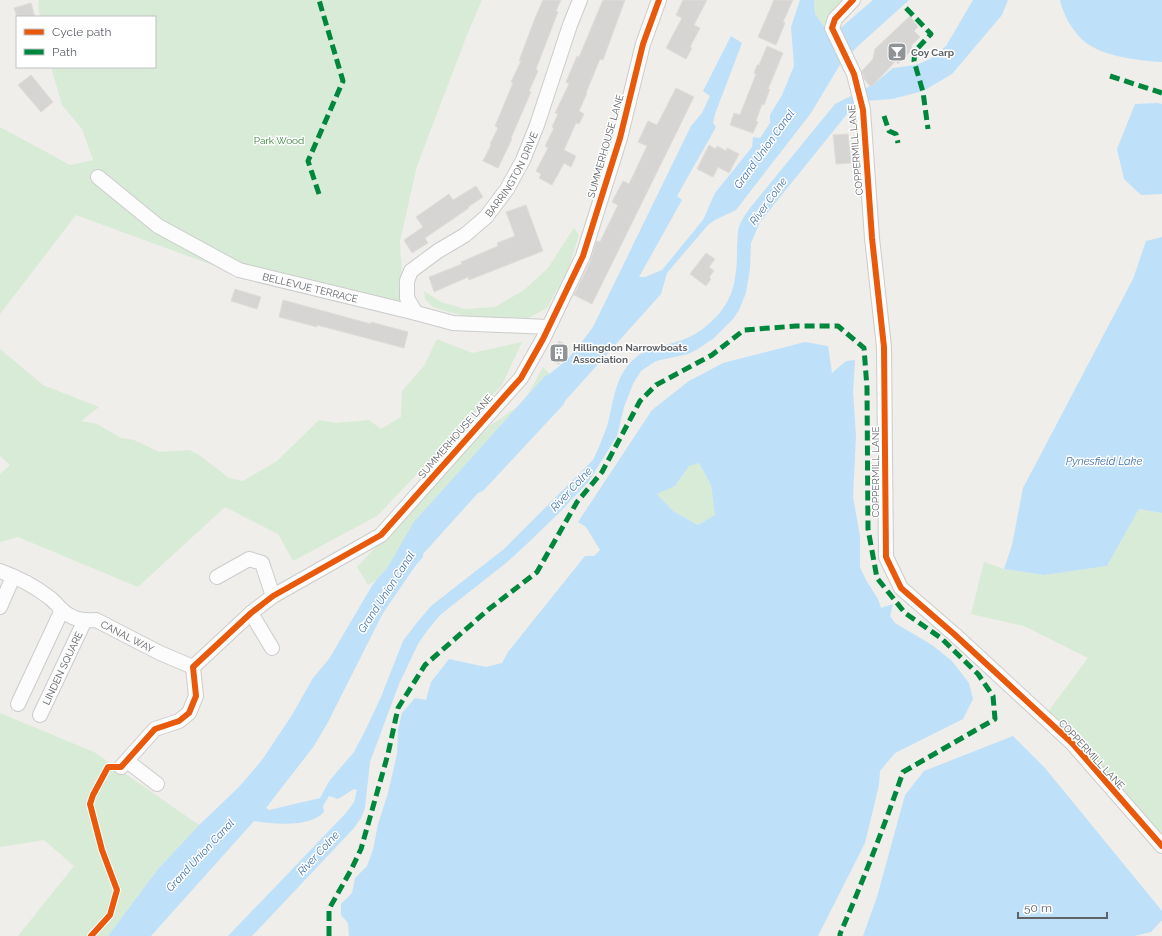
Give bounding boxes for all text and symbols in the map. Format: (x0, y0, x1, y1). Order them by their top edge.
legend (16, 16, 156, 68)
text: Cycle path (52, 25, 111, 39)
bar icon: Coy Carp (886, 41, 908, 63)
text: Path (52, 45, 77, 59)
place label: Coy Carp (911, 47, 955, 58)
street label: SUMMERHOUSE LANE (585, 93, 626, 199)
street label: COPPERMILL LANE (846, 104, 865, 196)
water label: Grand Union Canal (731, 107, 797, 191)
street label: BARRINGTON DRIVE (483, 130, 540, 219)
park label: Park Wood (254, 135, 304, 146)
water label: River Colne (747, 175, 790, 227)
street label: BELLEVUE TERRACE (261, 271, 359, 305)
building icon: Hillingdon Narrowboats Association (548, 342, 570, 364)
place label: Hillingdon Narrowboats Association (573, 342, 687, 365)
street label: SUMMERHOUSE LANE (416, 392, 495, 480)
street label: COPPERMILL LANE (870, 427, 881, 517)
water label: Pynesfield Lake (1066, 455, 1142, 468)
water label: River Colne (548, 465, 595, 514)
water label: Grand Union Canal (355, 549, 418, 635)
street label: CANAL WAY (99, 618, 156, 655)
street label: LINDEN SQUARE (41, 630, 85, 707)
street label: COPPERMILL LANE (1057, 717, 1127, 791)
water label: Grand Union Canal (163, 816, 237, 894)
water label: River Colne (295, 829, 342, 878)
scale bar (1018, 894, 1107, 920)
text: 50 m (1024, 901, 1052, 915)

